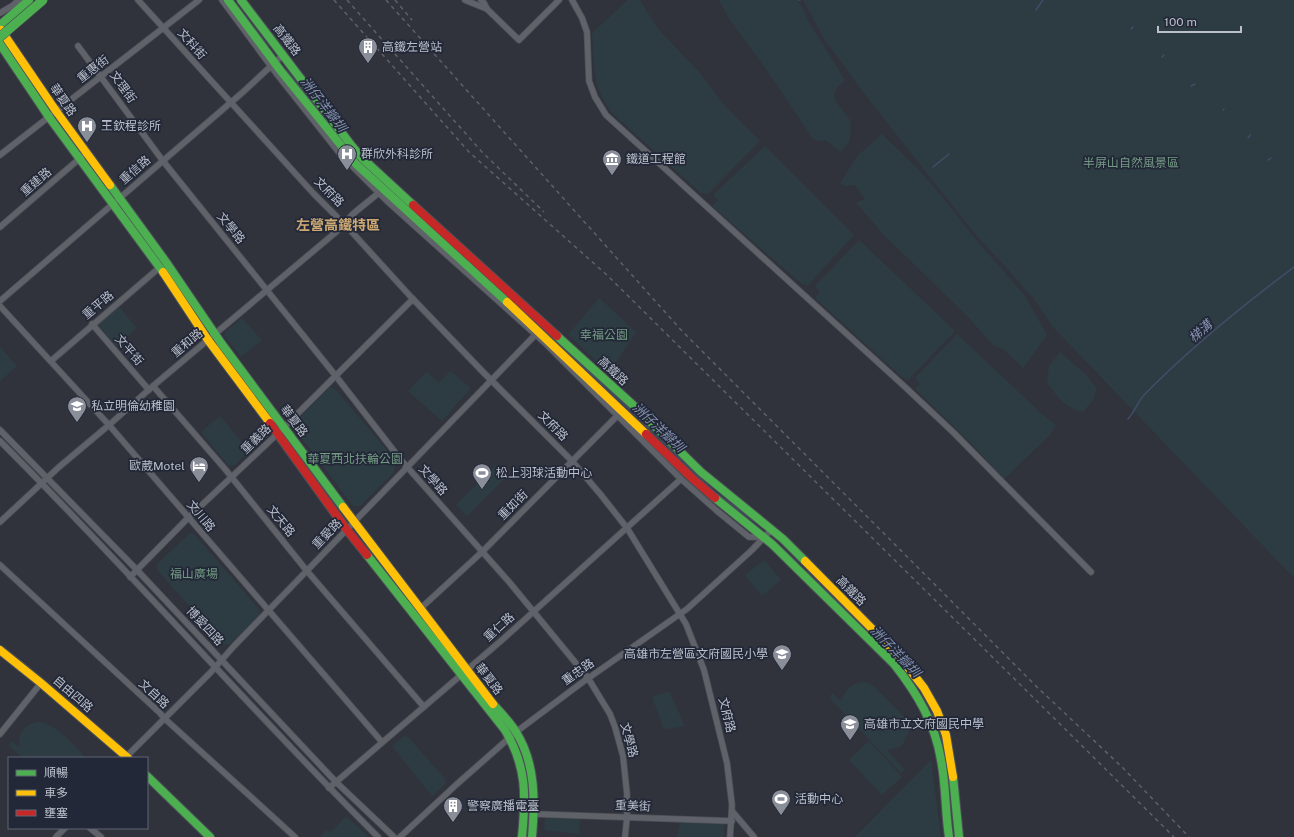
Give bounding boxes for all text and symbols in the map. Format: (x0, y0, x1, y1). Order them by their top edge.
scale bar (1158, 8, 1241, 34)
text: 100 m (1164, 15, 1197, 29)
street label: 高鐵路 (270, 22, 304, 58)
street label: 文科街 (175, 26, 209, 62)
building icon: 高鐵左營站 (357, 36, 379, 64)
place label: 高鐵左營站 (382, 40, 442, 54)
street label: 重惠街 (75, 52, 111, 86)
street label: 文理街 (107, 68, 139, 106)
water label: 洲仔洋瓣圳 (298, 74, 351, 136)
street label: 華夏路 (47, 81, 79, 119)
hospital icon: 王欽程診所 (76, 115, 98, 143)
place label: 王欽程診所 (101, 119, 161, 133)
hospital icon: 群欣外科診所 (336, 143, 358, 171)
place label: 群欣外科診所 (361, 147, 433, 161)
museum icon: 鐵道工程館 (601, 148, 623, 176)
place label: 鐵道工程館 (626, 152, 686, 166)
street label: 重信路 (117, 153, 153, 187)
park label: 半屏山自然風景區 (1083, 156, 1179, 170)
street label: 重建路 (18, 165, 54, 199)
street label: 文府路 (311, 174, 347, 210)
street label: 文學路 (214, 210, 248, 246)
district label: 左營高鐵特區 (296, 217, 380, 233)
street label: 重平路 (80, 288, 116, 322)
water label: 梯溝 (1186, 316, 1217, 346)
street label: 重和路 (169, 326, 205, 360)
park label: 幸福公園 (580, 328, 628, 342)
street label: 文平街 (112, 332, 146, 368)
street label: 高鐵路 (595, 354, 631, 388)
school or university icon: 私立明倫幼稚園 (66, 395, 88, 423)
place label: 私立明倫幼稚園 (91, 399, 175, 413)
water label: 洲仔洋瓣圳 (630, 400, 689, 456)
street label: 華夏路 (278, 402, 310, 440)
street label: 文府路 (535, 408, 571, 444)
street label: 重義路 (238, 421, 274, 457)
park label: 華夏西北扶輪公園 (307, 452, 403, 466)
hotel icon: 歐葳Motel (188, 455, 210, 483)
place label: 歐葳Motel (129, 459, 185, 473)
street label: 文學路 (416, 462, 450, 498)
sports icon: 松上羽球活動中心 (471, 462, 493, 490)
place label: 松上羽球活動中心 (496, 466, 592, 480)
street label: 重如街 (495, 487, 531, 523)
street label: 文川路 (184, 498, 218, 534)
street label: 文天路 (264, 503, 298, 539)
street label: 重愛路 (309, 516, 345, 552)
park label: 福山廣場 (170, 567, 218, 581)
street label: 高鐵路 (833, 573, 869, 609)
street label: 博愛四路 (184, 604, 226, 648)
street label: 重仁路 (481, 610, 517, 644)
water label: 洲仔洋瓣圳 (868, 623, 925, 681)
school or university icon: 高雄市左營區文府國民小學 (771, 643, 793, 671)
place label: 高雄市左營區文府國民小學 (624, 647, 768, 661)
street label: 重忠路 (559, 656, 597, 688)
street label: 華夏路 (472, 661, 506, 697)
street label: 自由四路 (50, 673, 96, 715)
street label: 文自路 (136, 677, 172, 711)
street label: 文府路 (716, 696, 738, 734)
school or university icon: 高雄市立文府國民中學 (839, 713, 861, 741)
place label: 高雄市立文府國民中學 (864, 717, 984, 731)
street label: 文學路 (618, 721, 640, 759)
legend (8, 757, 148, 829)
text: 順暢 (44, 766, 68, 780)
text: 車多 (44, 786, 68, 800)
sports icon: 活動中心 (770, 788, 792, 816)
place label: 活動中心 (795, 792, 843, 806)
building icon: 警察廣播電臺 (442, 795, 464, 823)
street label: 重美街 (615, 798, 651, 814)
place label: 警察廣播電臺 (467, 799, 539, 813)
text: 壅塞 (44, 806, 68, 820)

